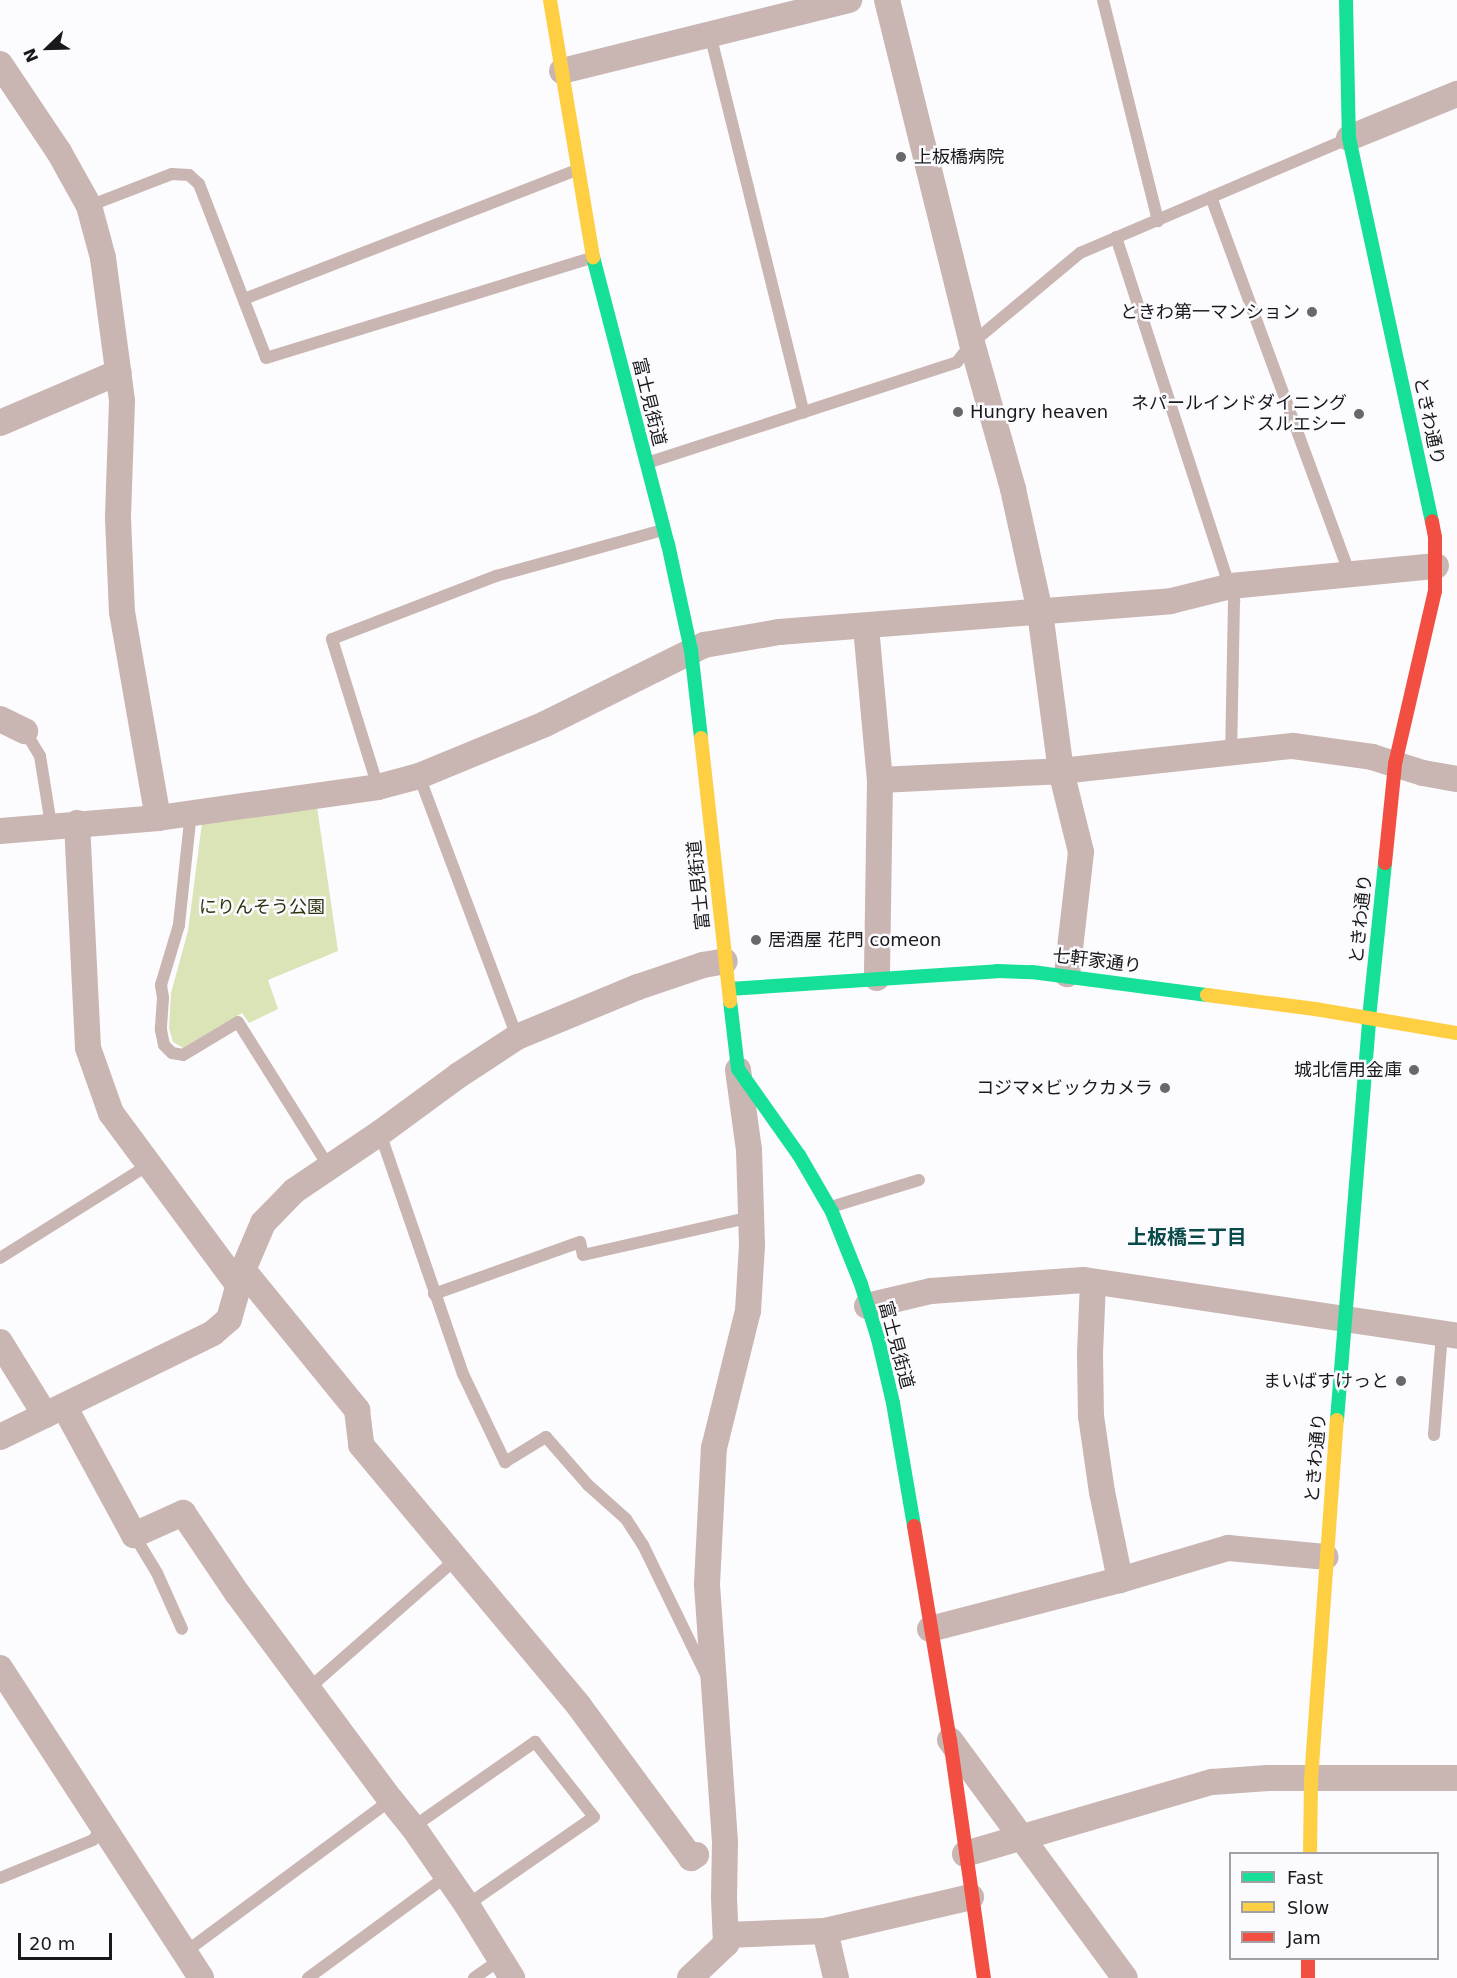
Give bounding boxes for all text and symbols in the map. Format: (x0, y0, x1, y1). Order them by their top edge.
north arrow (18, 18, 78, 78)
text: N (20, 45, 42, 65)
place label: 上板橋病院 (914, 146, 1004, 168)
marker: 上板橋病院 (892, 148, 910, 166)
place label: ときわ第一マンション (1120, 301, 1300, 323)
marker: ときわ第一マンション (1305, 305, 1319, 319)
street label: 富士見街道 (628, 356, 670, 448)
street label: ときわ通り (1409, 375, 1449, 467)
place label: ネパールインドダイニング スルエシー (1131, 393, 1347, 436)
place label: Hungry heaven (970, 401, 1108, 423)
marker: Hungry heaven (951, 405, 965, 419)
marker: ネパールインドダイニング スルエシー (1352, 407, 1366, 421)
street label: 富士見街道 (684, 839, 714, 931)
street label: ときわ通り (1346, 873, 1376, 965)
park label: にりんそう公園 (199, 896, 325, 918)
place label: 居酒屋 花門 comeon (768, 929, 941, 951)
marker: 居酒屋 花門 comeon (749, 933, 763, 947)
street label: 七軒家通り (1051, 945, 1143, 977)
place label: 城北信用金庫 (1294, 1059, 1402, 1081)
marker: 城北信用金庫 (1407, 1063, 1421, 1077)
place label: コジマ×ビックカメラ (976, 1077, 1153, 1099)
marker: コジマ×ビックカメラ (1158, 1081, 1172, 1095)
district label: 上板橋三丁目 (1127, 1225, 1247, 1249)
street label: 富士見街道 (874, 1299, 918, 1391)
place label: まいばすけっと (1263, 1370, 1389, 1392)
marker: まいばすけっと (1394, 1374, 1408, 1388)
street label: ときわ通り (1301, 1412, 1331, 1504)
legend (1229, 1852, 1439, 1960)
text: Fast (1287, 1867, 1323, 1888)
text: Slow (1287, 1897, 1329, 1918)
scale bar (21, 1921, 116, 1959)
text: Jam (1287, 1927, 1321, 1948)
text: 20 m (29, 1933, 75, 1954)

